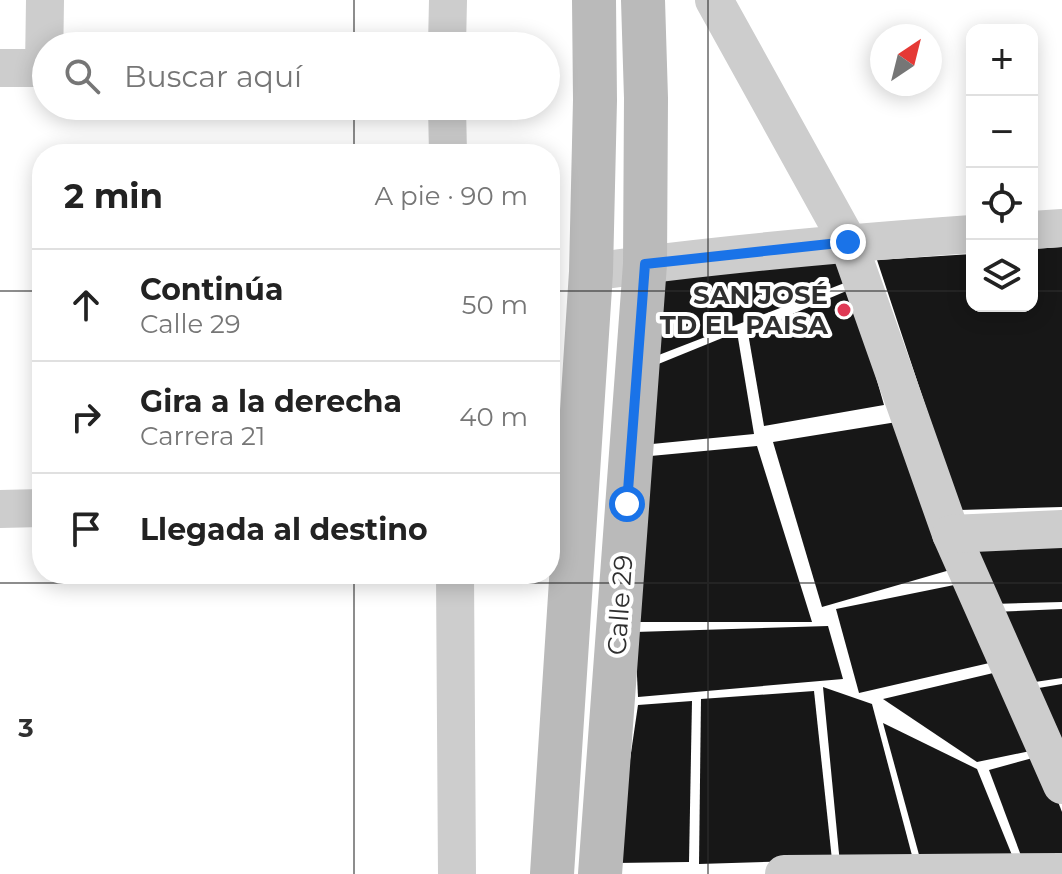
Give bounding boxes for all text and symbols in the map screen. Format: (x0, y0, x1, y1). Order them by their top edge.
north arrow (870, 24, 942, 96)
map controls (966, 24, 1038, 312)
button: + (966, 24, 1038, 96)
search box (32, 32, 560, 120)
icon: search (60, 54, 104, 98)
text: Buscar aquí (124, 58, 302, 95)
button: − (966, 96, 1038, 168)
button: locate (966, 168, 1038, 240)
text: 2 min (64, 175, 163, 217)
text: A pie · 90 m (375, 180, 528, 212)
route end (830, 224, 866, 260)
button: layers (966, 240, 1038, 312)
text: Continúa (140, 271, 283, 308)
place label: SAN JOSÉ TD EL PAISA (660, 279, 829, 341)
icon: ahead (64, 283, 108, 327)
text: 50 m (462, 289, 528, 321)
marker: SAN JOSÉ TD EL PAISA (835, 301, 853, 319)
text: Calle 29 (140, 308, 241, 340)
text: Gira a la derecha (140, 383, 402, 420)
icon: right (64, 395, 108, 439)
text: 40 m (459, 401, 528, 433)
text: Carrera 21 (140, 420, 265, 452)
route start (609, 486, 645, 522)
icon: arrive (64, 507, 108, 551)
text: Llegada al destino (140, 511, 428, 548)
street label: Calle 29 (601, 554, 639, 656)
text: 3 (17, 712, 34, 744)

